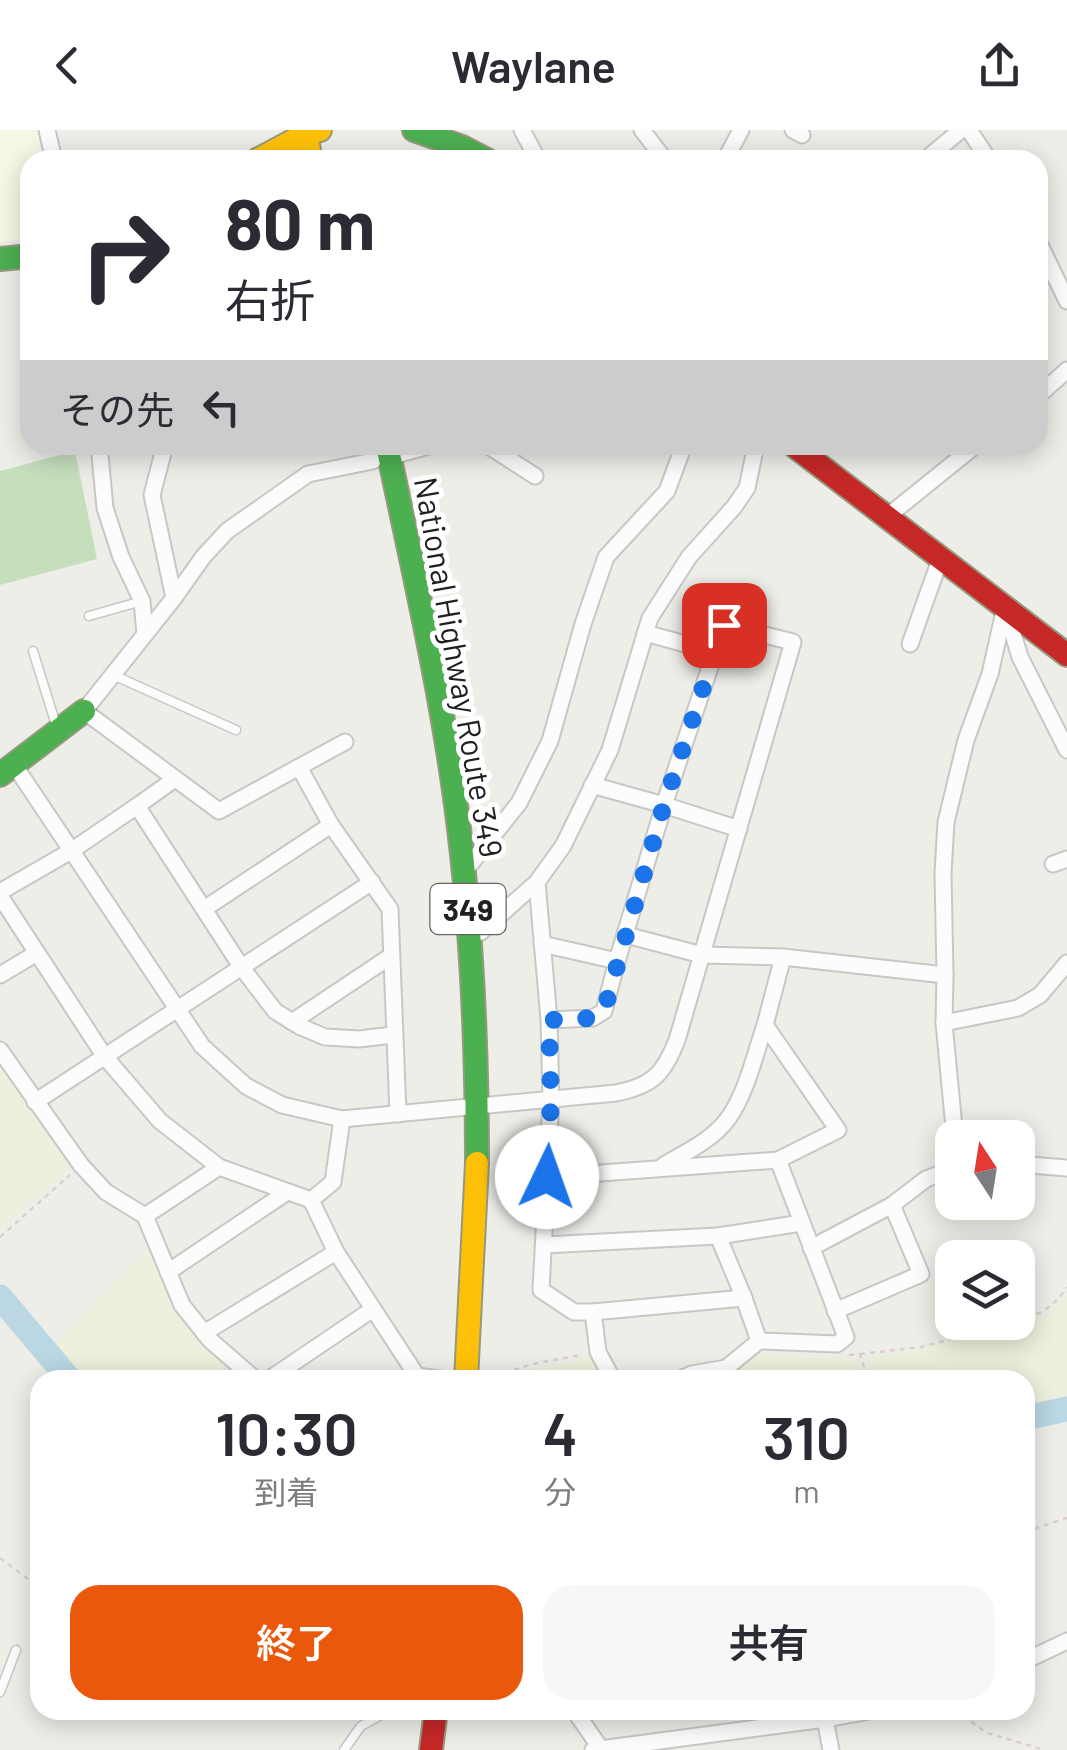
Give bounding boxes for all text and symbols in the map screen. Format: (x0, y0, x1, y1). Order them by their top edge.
icon: back (40, 38, 95, 93)
text: Waylane (451, 38, 616, 92)
icon: share (972, 38, 1027, 93)
text: 80 m (225, 180, 375, 264)
icon: right (60, 190, 190, 320)
text: 右折 (225, 272, 315, 326)
icon: left (194, 380, 249, 435)
text: その先 (60, 386, 174, 432)
street label: National Highway Route 349 (408, 474, 512, 860)
pin (682, 583, 767, 668)
icon: arrive (697, 598, 752, 653)
road number: 349 (430, 884, 506, 934)
north arrow (935, 1120, 1035, 1220)
map controls (935, 1120, 1035, 1340)
position arrow (495, 1125, 599, 1229)
button: layers (935, 1240, 1035, 1340)
text: 10:30 (215, 1396, 358, 1468)
text: 4 (543, 1396, 578, 1468)
text: 310 (763, 1400, 850, 1472)
text: m (793, 1471, 820, 1509)
text: 到着 (254, 1472, 318, 1510)
text: 分 (544, 1472, 576, 1510)
button: 終了 (70, 1585, 523, 1700)
button: 共有 (543, 1585, 995, 1700)

